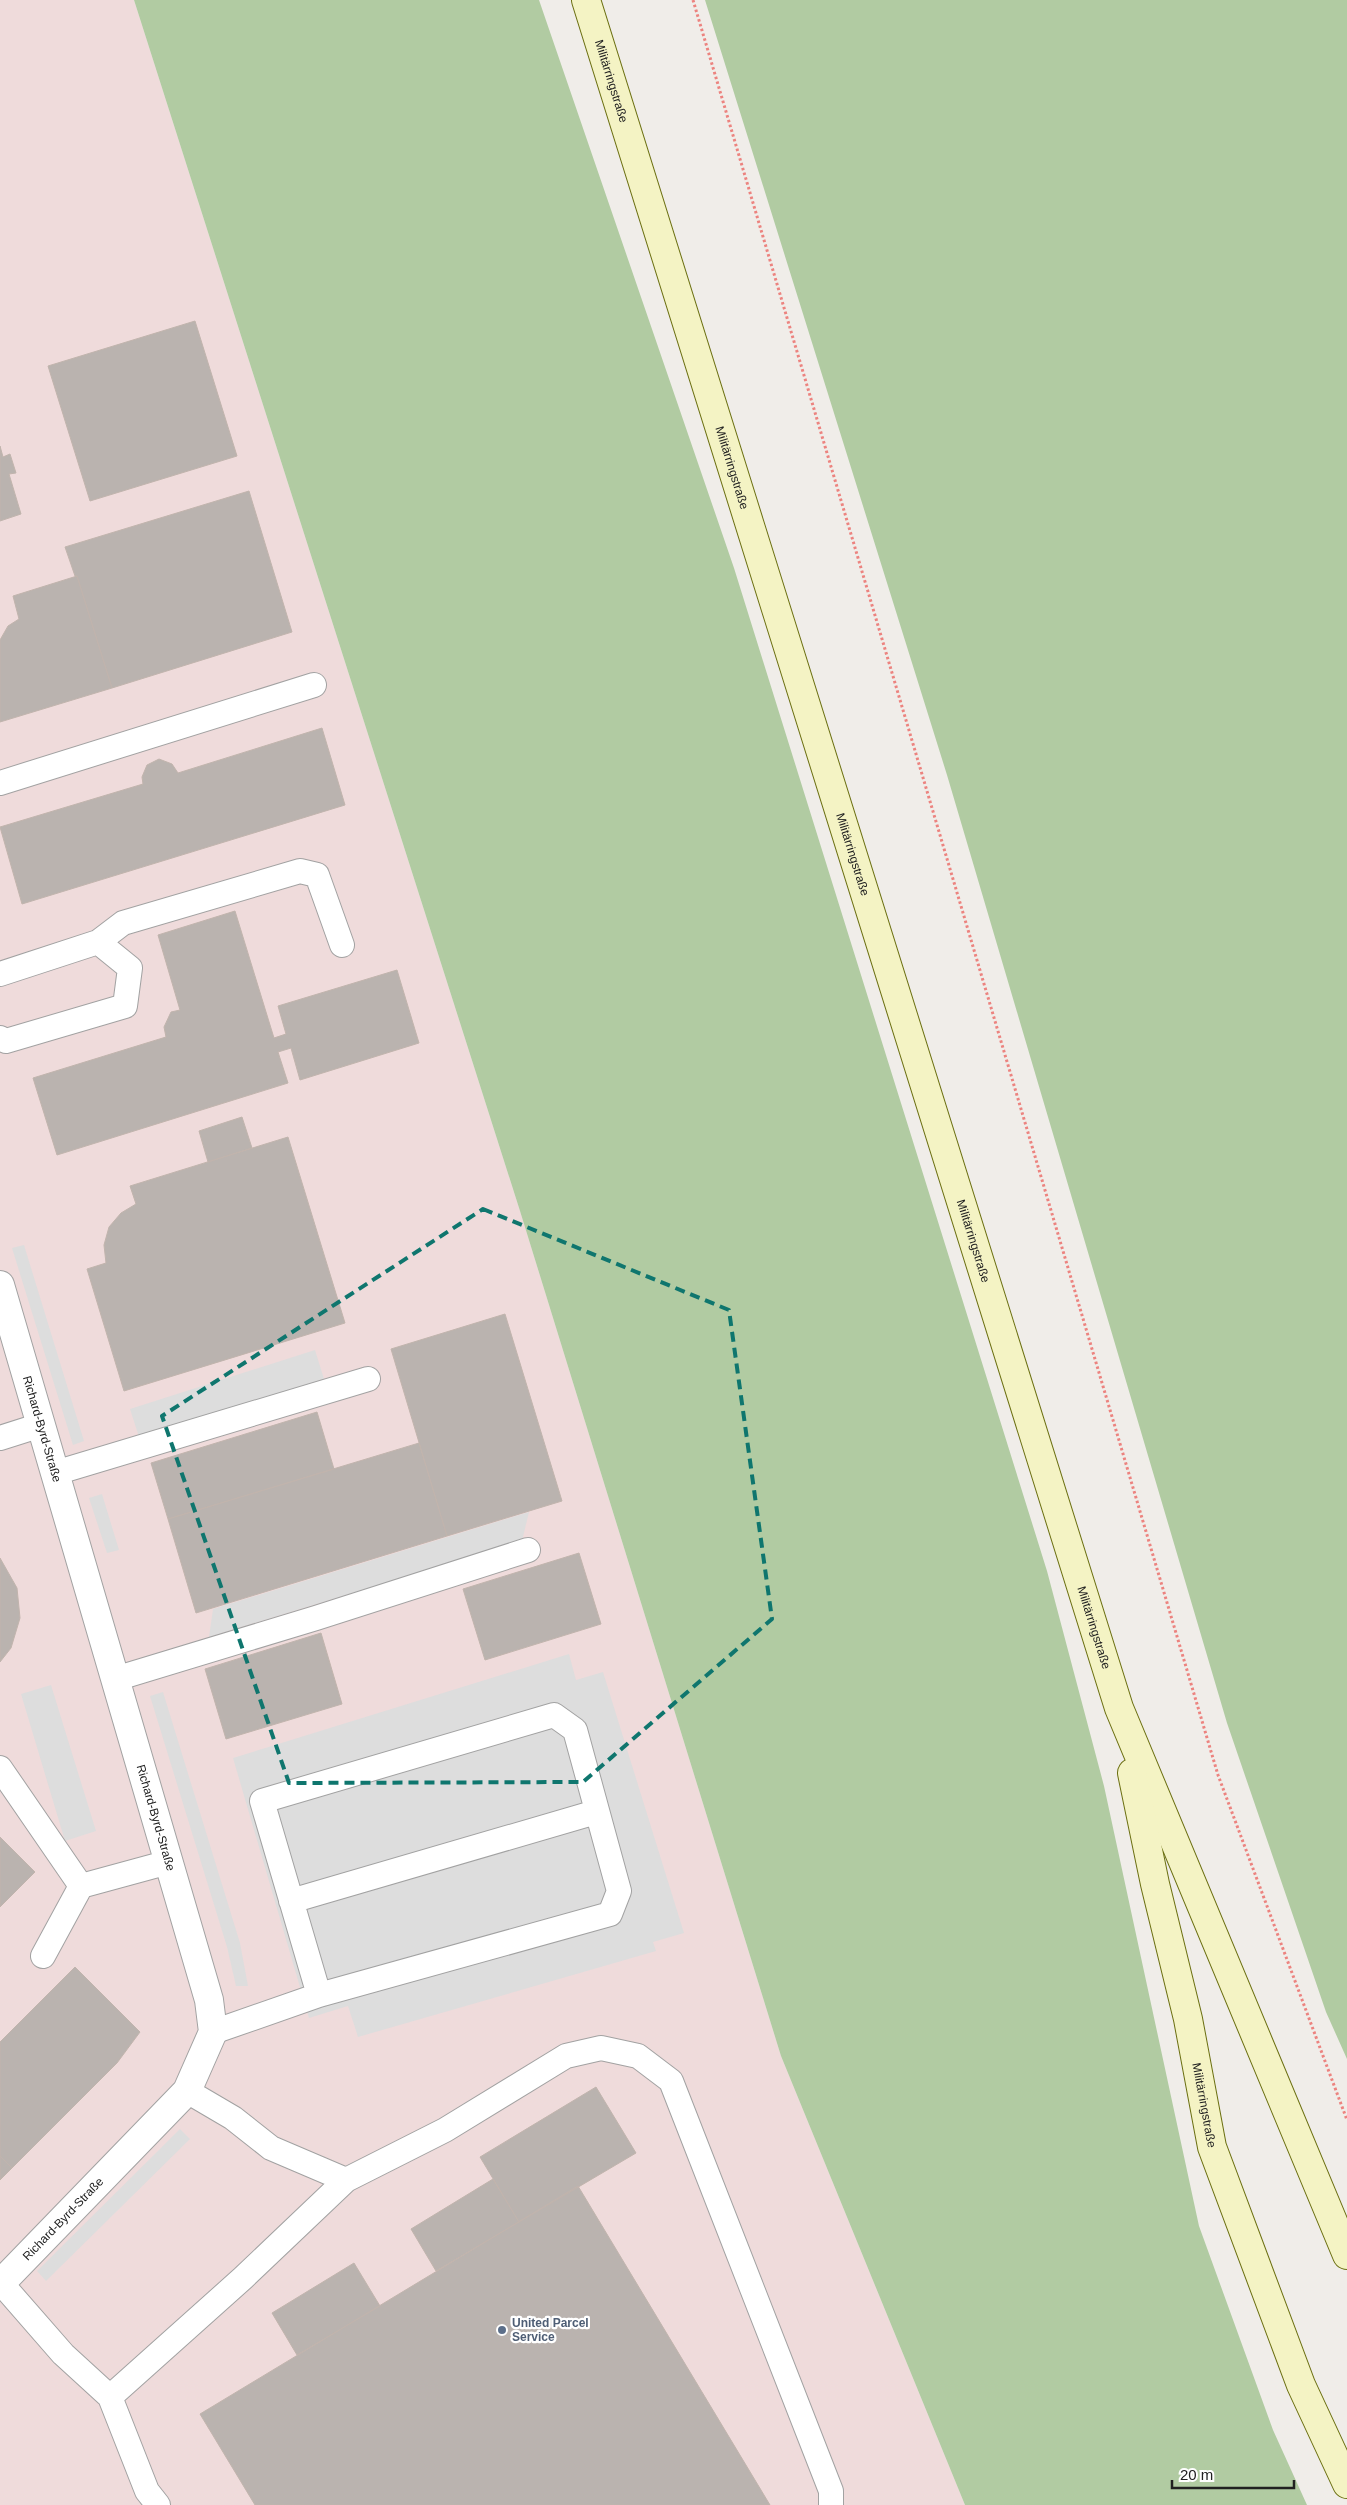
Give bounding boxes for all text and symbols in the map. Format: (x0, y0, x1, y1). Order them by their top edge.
street label: Militärringstraße (592, 38, 631, 125)
street label: Militärringstraße (712, 425, 752, 511)
street label: Militärringstraße (833, 811, 872, 898)
street label: Militärringstraße (954, 1198, 993, 1284)
street label: Richard-Byrd-Straße (20, 1374, 64, 1484)
street label: Militärringstraße (1074, 1584, 1114, 1671)
street label: Richard-Byrd-Straße (134, 1763, 178, 1873)
street label: Militärringstraße (1189, 2062, 1219, 2149)
street label: Richard-Byrd-Straße (20, 2174, 106, 2263)
place label: United Parcel Service (512, 2316, 589, 2344)
marker: United Parcel Service (496, 2324, 508, 2336)
scale bar (1172, 2458, 1294, 2490)
text: 20 m (1180, 2466, 1213, 2483)

